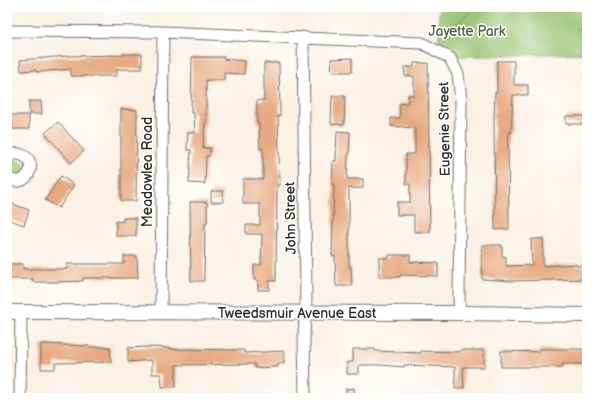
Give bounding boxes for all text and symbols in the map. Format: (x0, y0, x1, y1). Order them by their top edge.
park label: Jayette Park (428, 23, 506, 40)
street label: Eugenie Street (435, 81, 454, 176)
street label: Meadowlea Road (139, 117, 156, 227)
street label: John Street (281, 181, 300, 254)
street label: Tweedsmuir Avenue East (218, 305, 377, 322)

